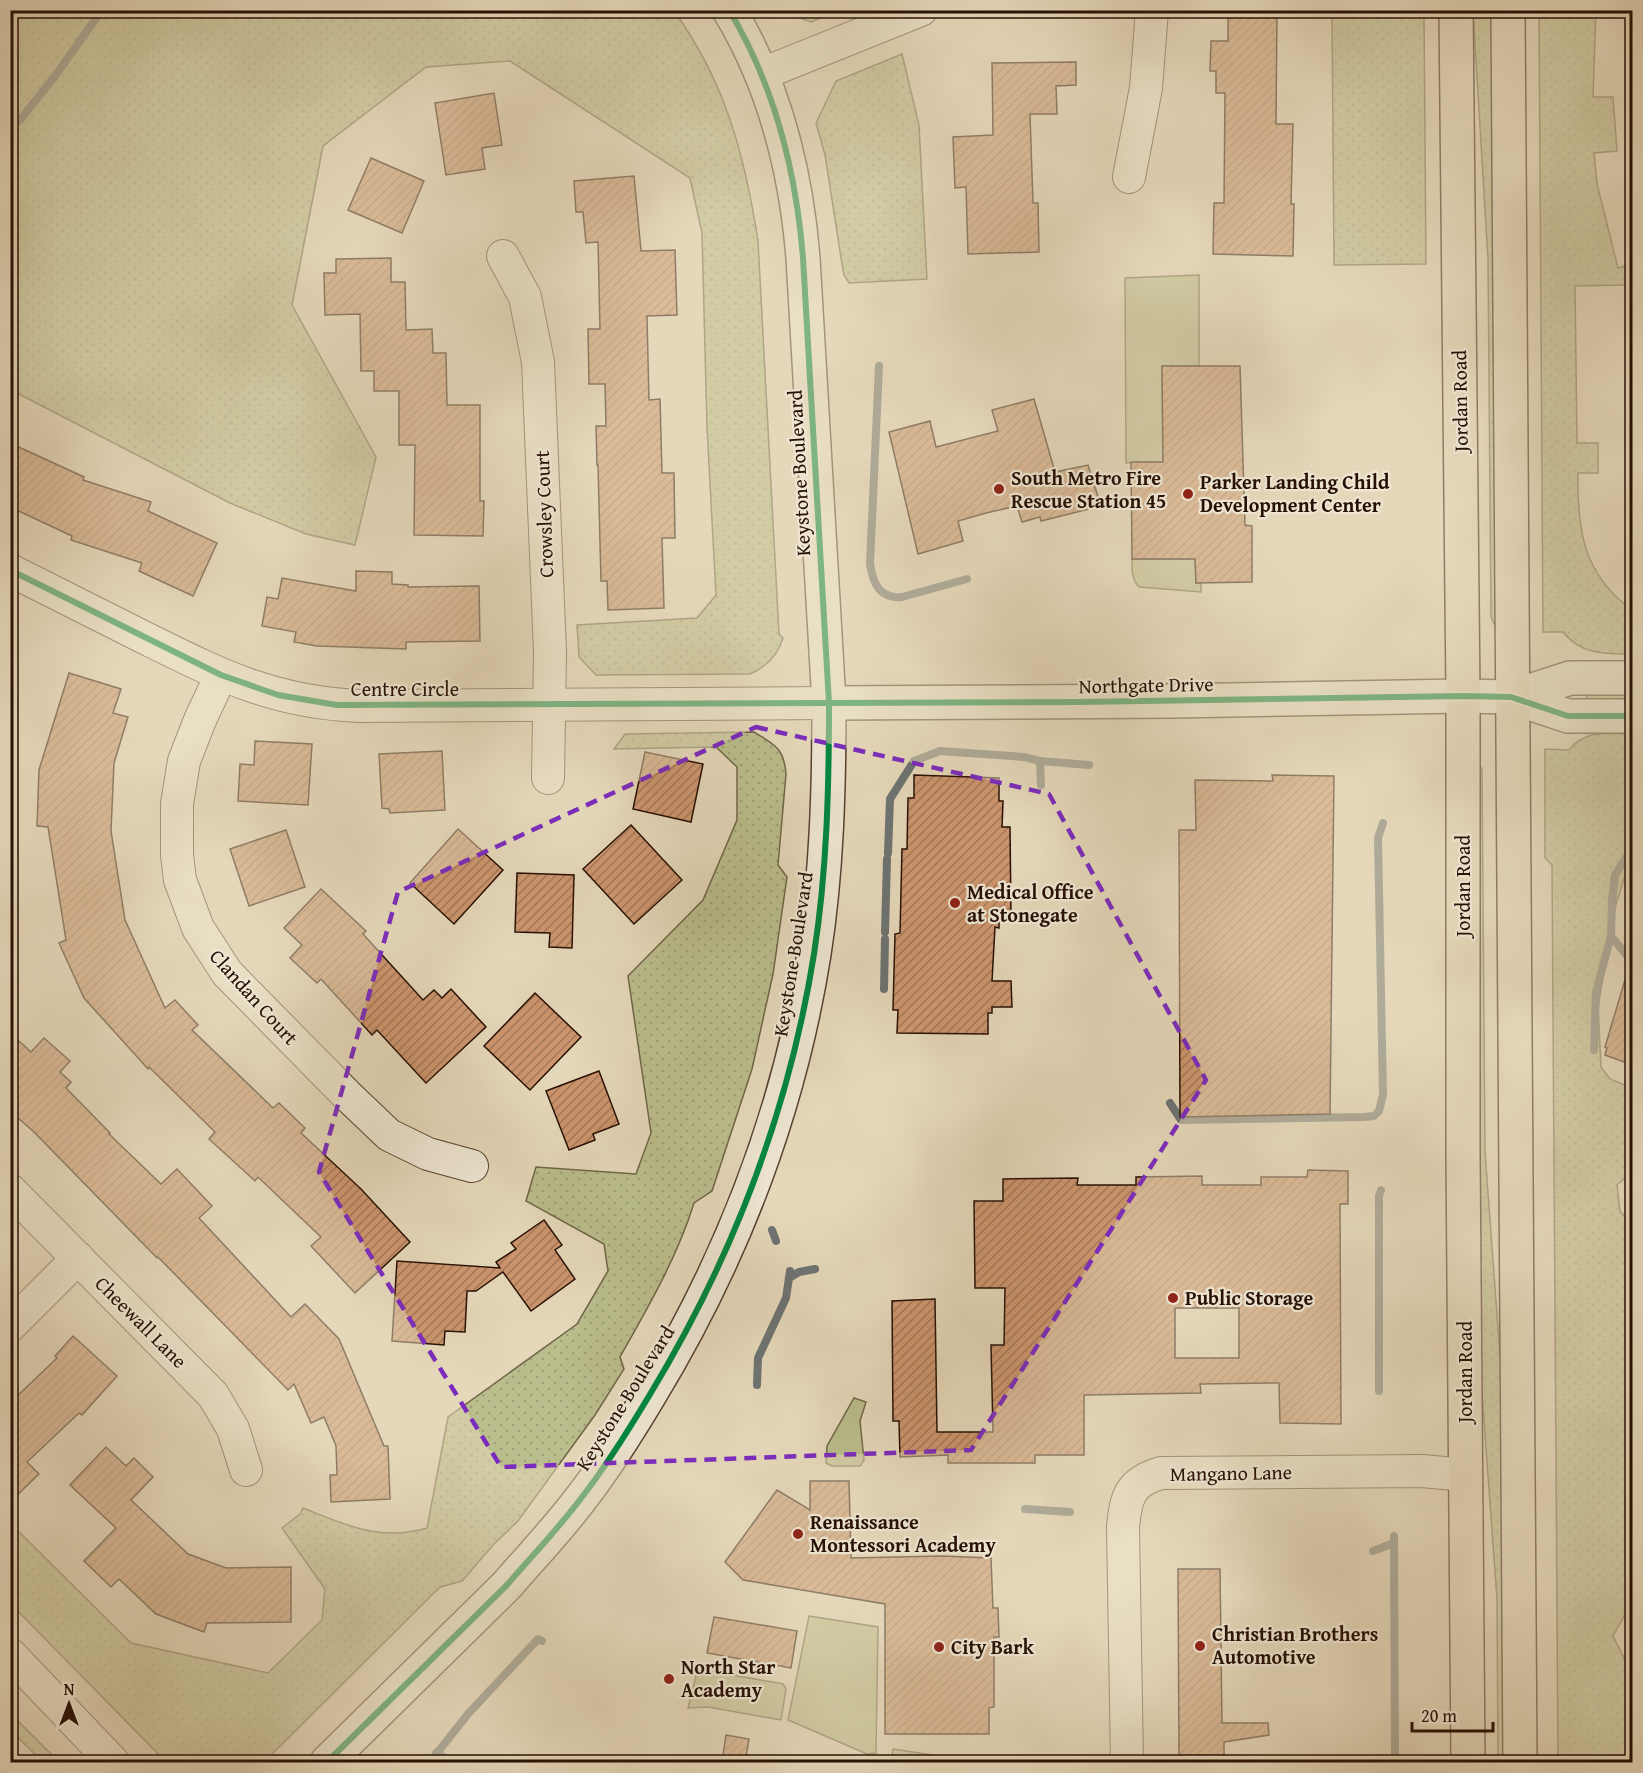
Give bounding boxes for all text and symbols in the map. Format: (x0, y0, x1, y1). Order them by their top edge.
street label: Jordan Road (1444, 349, 1475, 455)
street label: Keystone Boulevard (780, 389, 817, 557)
street label: Crowsley Court (527, 450, 560, 578)
place label: South Metro Fire Rescue Station 45 (1011, 463, 1166, 515)
place label: Parker Landing Child Development Center (1200, 467, 1390, 519)
marker: South Metro Fire Rescue Station 45 (992, 482, 1006, 496)
marker: Parker Landing Child Development Center (1181, 487, 1195, 501)
street label: Northgate Drive (1078, 669, 1214, 700)
street label: Centre Circle (351, 674, 459, 703)
street label: Jordan Road (1448, 835, 1477, 940)
street label: Keystone Boulevard (765, 869, 820, 1038)
place label: Medical Office at Stonegate (967, 877, 1094, 929)
marker: Medical Office at Stonegate (948, 896, 962, 910)
street label: Clandan Court (203, 942, 305, 1051)
street label: Cheewall Lane (89, 1269, 194, 1374)
place label: Public Storage (1185, 1283, 1314, 1312)
marker: Public Storage (1166, 1291, 1180, 1305)
street label: Keystone Boulevard (568, 1319, 681, 1476)
street label: Jordan Road (1450, 1321, 1479, 1426)
street label: Mangano Lane (1170, 1457, 1292, 1488)
place label: Renaissance Montessori Academy (810, 1507, 996, 1559)
marker: Renaissance Montessori Academy (791, 1527, 805, 1541)
place label: Christian Brothers Automotive (1212, 1619, 1378, 1671)
place label: City Bark (951, 1632, 1035, 1661)
marker: Christian Brothers Automotive (1193, 1639, 1207, 1653)
marker: City Bark (932, 1640, 946, 1654)
place label: North Star Academy (681, 1652, 776, 1704)
marker: North Star Academy (662, 1672, 676, 1686)
north arrow (39, 1674, 99, 1734)
text: N (64, 1677, 75, 1701)
scale bar (1412, 1695, 1493, 1733)
text: 20 m (1421, 1702, 1457, 1729)

